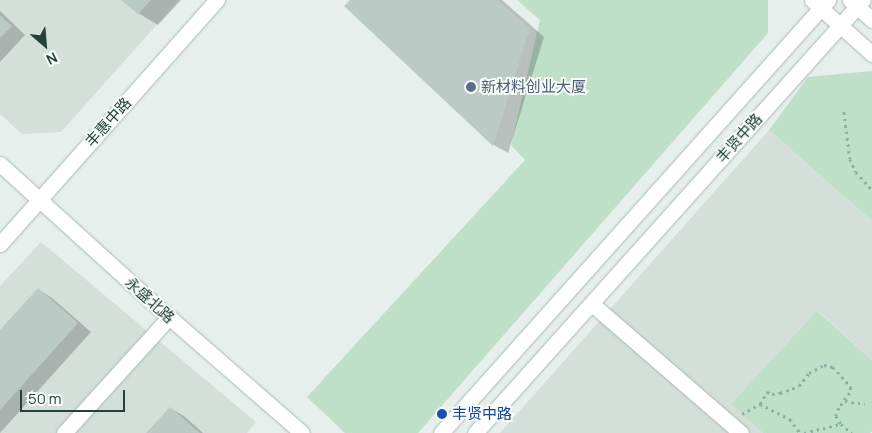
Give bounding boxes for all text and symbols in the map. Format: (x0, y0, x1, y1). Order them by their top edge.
north arrow (20, 20, 70, 70)
text: N (43, 48, 61, 70)
place label: 新材料创业大厦 (481, 78, 586, 96)
marker: 新材料创业大厦 (465, 81, 477, 93)
street label: 丰惠中路 (81, 94, 135, 150)
street label: 丰贤中路 (712, 110, 766, 166)
street label: 永盛北路 (122, 273, 178, 327)
scale bar (22, 380, 128, 412)
text: 50 m (28, 388, 62, 409)
place label: 丰贤中路 (452, 405, 512, 423)
marker: 丰贤中路 (436, 408, 448, 420)

